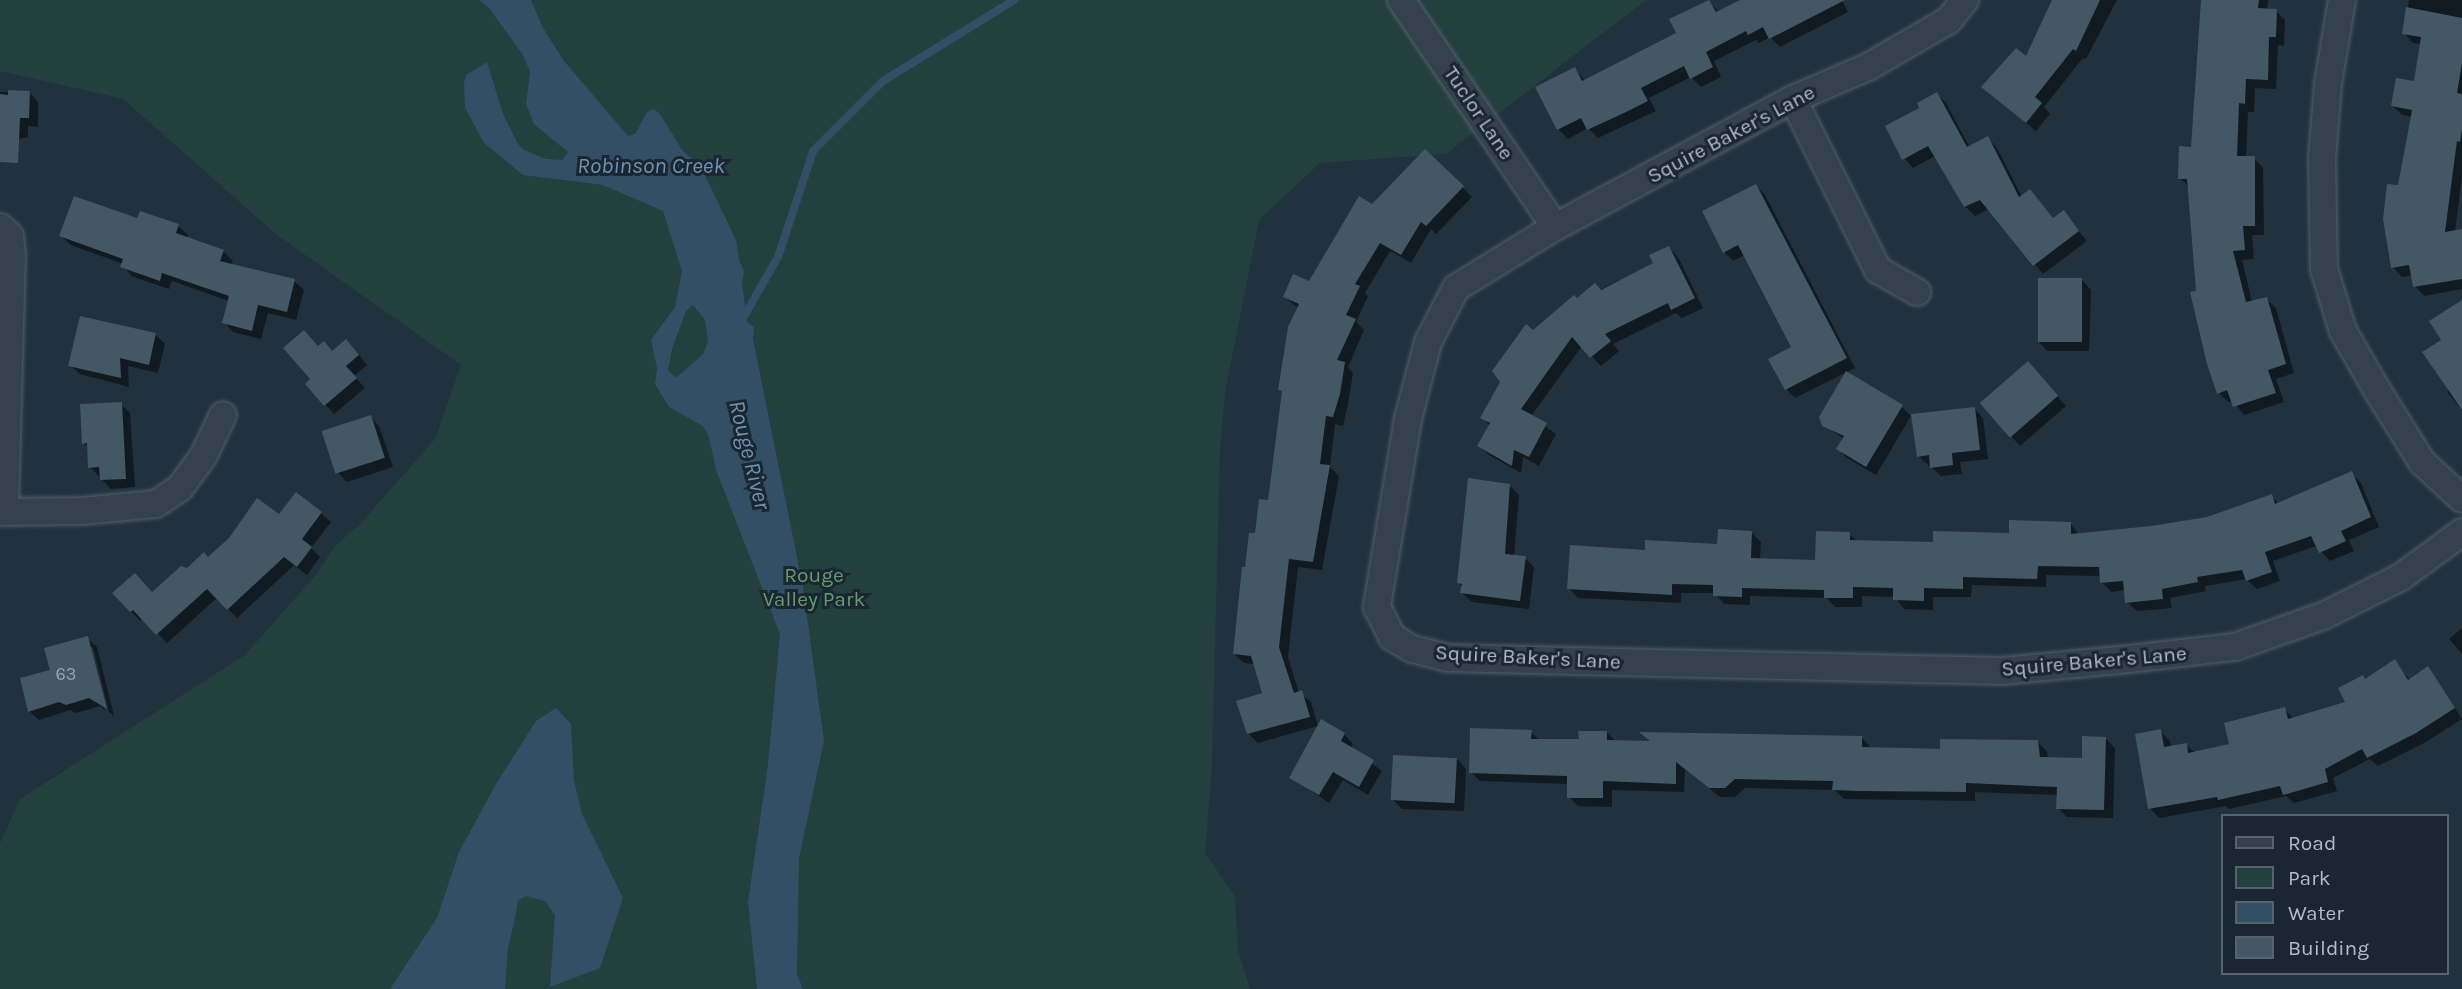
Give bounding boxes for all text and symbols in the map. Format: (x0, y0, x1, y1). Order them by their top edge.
street label: Tuclor Lane (1439, 61, 1519, 165)
street label: Squire Baker's Lane (1643, 79, 1819, 189)
water label: Robinson Creek (577, 152, 725, 180)
water label: Rouge River (722, 398, 776, 512)
park label: Rouge Valley Park (763, 562, 865, 612)
street label: Squire Baker's Lane (1435, 640, 1621, 674)
street label: Squire Baker's Lane (2000, 640, 2188, 682)
house number: 63 (56, 663, 76, 685)
legend (2220, 814, 2448, 975)
text: Road (2288, 831, 2336, 855)
text: Park (2288, 866, 2331, 890)
text: Water (2288, 901, 2344, 925)
text: Building (2288, 936, 2369, 960)

